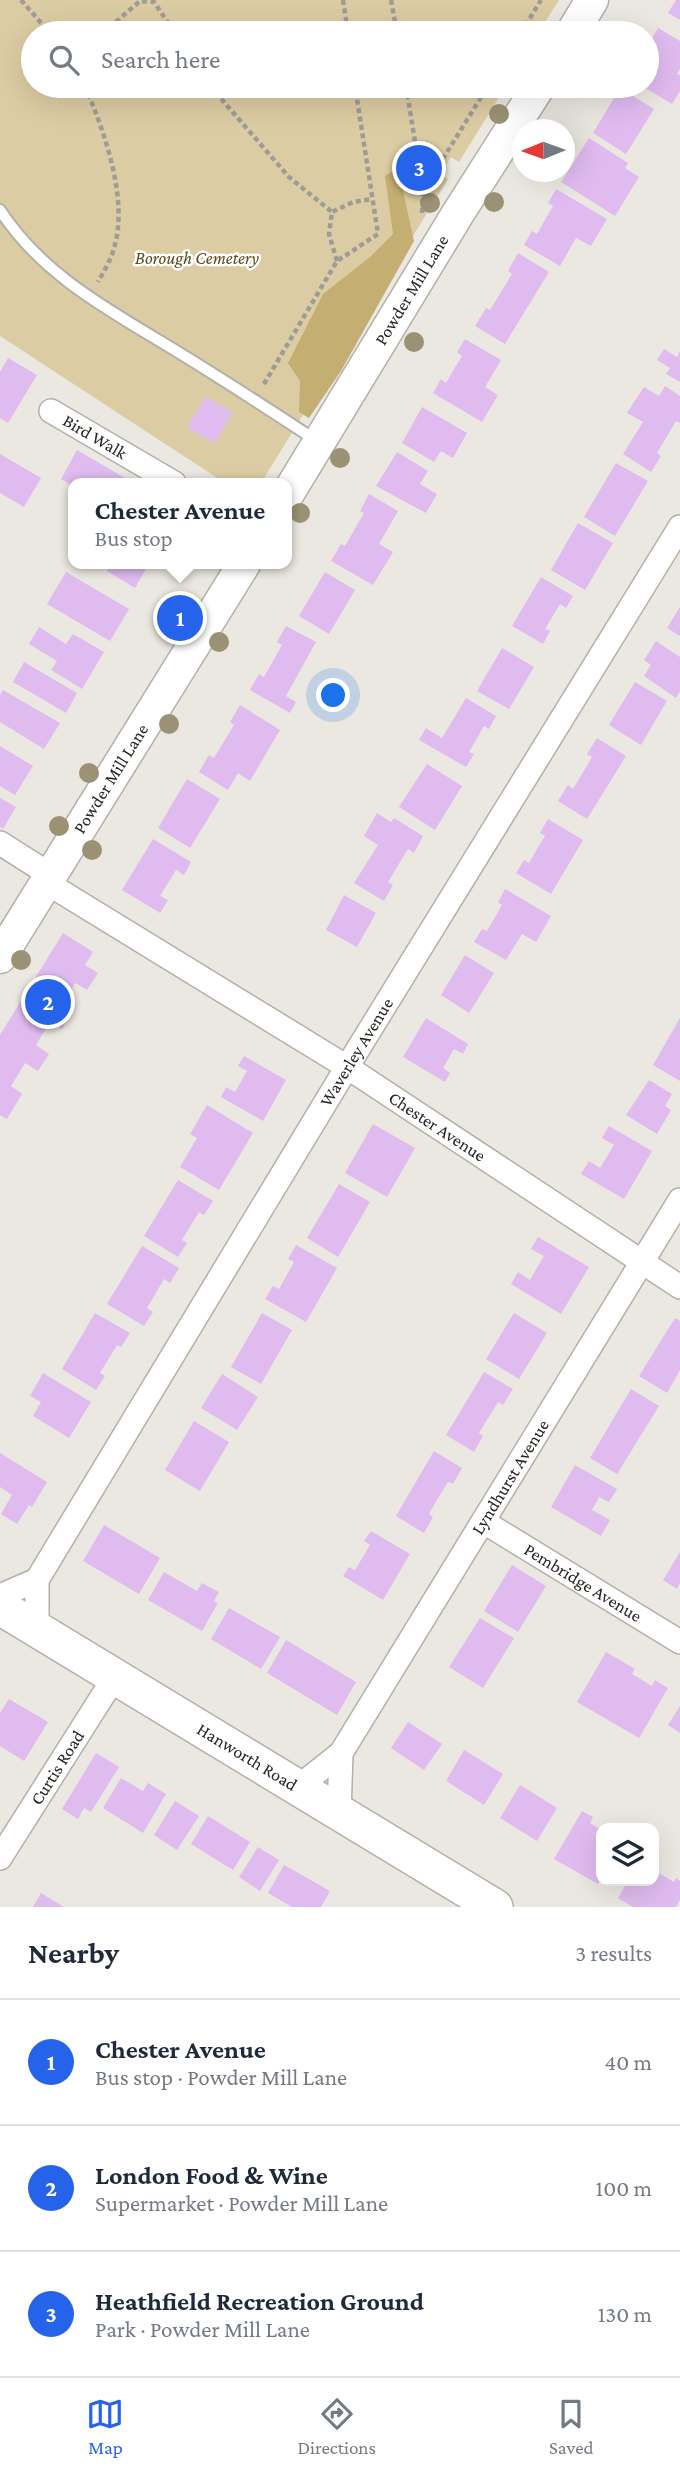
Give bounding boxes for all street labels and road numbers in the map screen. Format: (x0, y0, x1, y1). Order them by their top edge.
street label: Powder Mill Lane (370, 231, 453, 349)
street label: Bird Walk (59, 410, 131, 463)
street label: Powder Mill Lane (69, 720, 152, 837)
street label: Waverley Avenue (316, 994, 397, 1110)
street label: Chester Avenue (385, 1087, 489, 1166)
street label: Lyndhurst Avenue (467, 1416, 553, 1538)
street label: Pembridge Avenue (521, 1539, 645, 1626)
street label: Hanworth Road (193, 1719, 301, 1795)
street label: Curtis Road (26, 1726, 88, 1809)

